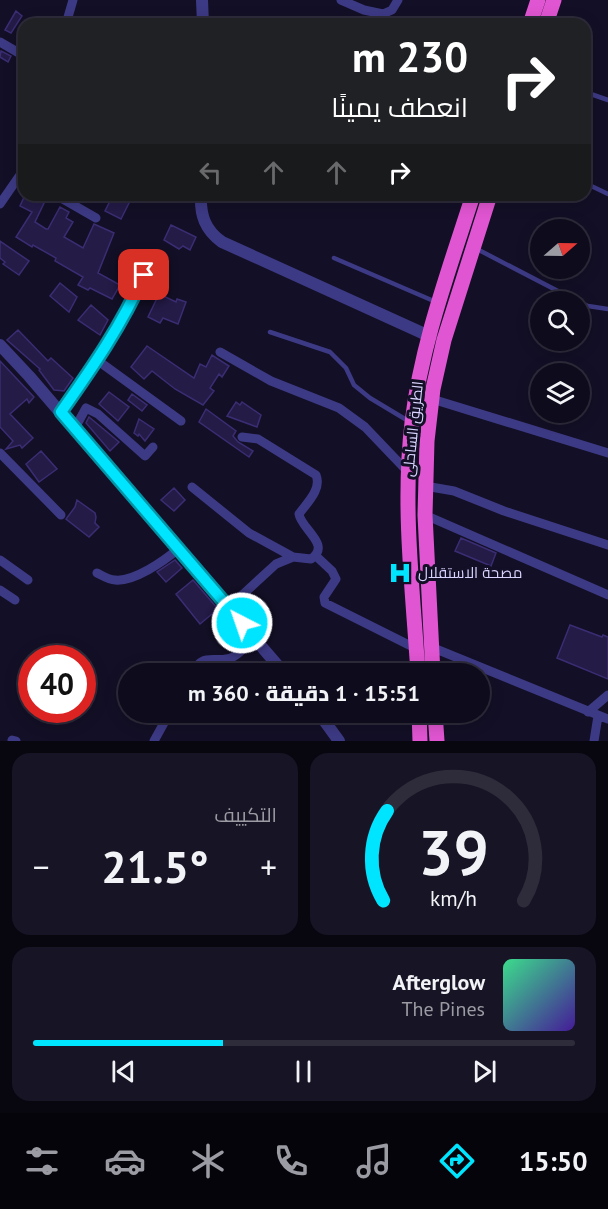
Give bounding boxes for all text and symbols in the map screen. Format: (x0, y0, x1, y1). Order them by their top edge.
text: 230 m (352, 29, 468, 84)
icon: right (489, 42, 567, 120)
text: انعطف يمينًا (331, 90, 468, 124)
icon: left (194, 156, 227, 189)
icon: ahead (257, 156, 290, 189)
icon: ahead (320, 156, 353, 189)
icon: right (383, 156, 416, 189)
north arrow (530, 219, 590, 279)
map controls (530, 219, 590, 423)
pin (118, 249, 169, 300)
icon: arrive (127, 258, 160, 291)
button: search (530, 291, 590, 351)
button: layers (530, 363, 590, 423)
street label: الطريق الساحلى (398, 380, 428, 478)
hospital icon: مصحة الاستقلال (387, 560, 413, 586)
place label: مصحة الاستقلال (418, 563, 522, 582)
position arrow (210, 591, 274, 655)
speed limit sign: 40 (18, 645, 96, 723)
text: 15:51 · 1 دقيقة · 360 m (188, 679, 420, 707)
text: التكييف (214, 802, 277, 828)
text: 39 (418, 811, 488, 892)
text: 21.5° (101, 837, 209, 895)
text: − (33, 845, 50, 888)
text: + (260, 845, 277, 888)
text: km/h (429, 884, 476, 912)
text: Afterglow (393, 968, 485, 996)
text: The Pines (401, 996, 485, 1022)
icon: previous (107, 1055, 140, 1088)
icon: pause (287, 1055, 320, 1088)
icon: next (468, 1055, 501, 1088)
icon: filters (21, 1140, 63, 1182)
icon: car (104, 1140, 146, 1182)
icon: climate (187, 1140, 229, 1182)
icon: phone (270, 1140, 312, 1182)
icon: music (353, 1140, 395, 1182)
icon: directions (436, 1140, 478, 1182)
text: 15:50 (519, 1144, 587, 1178)

